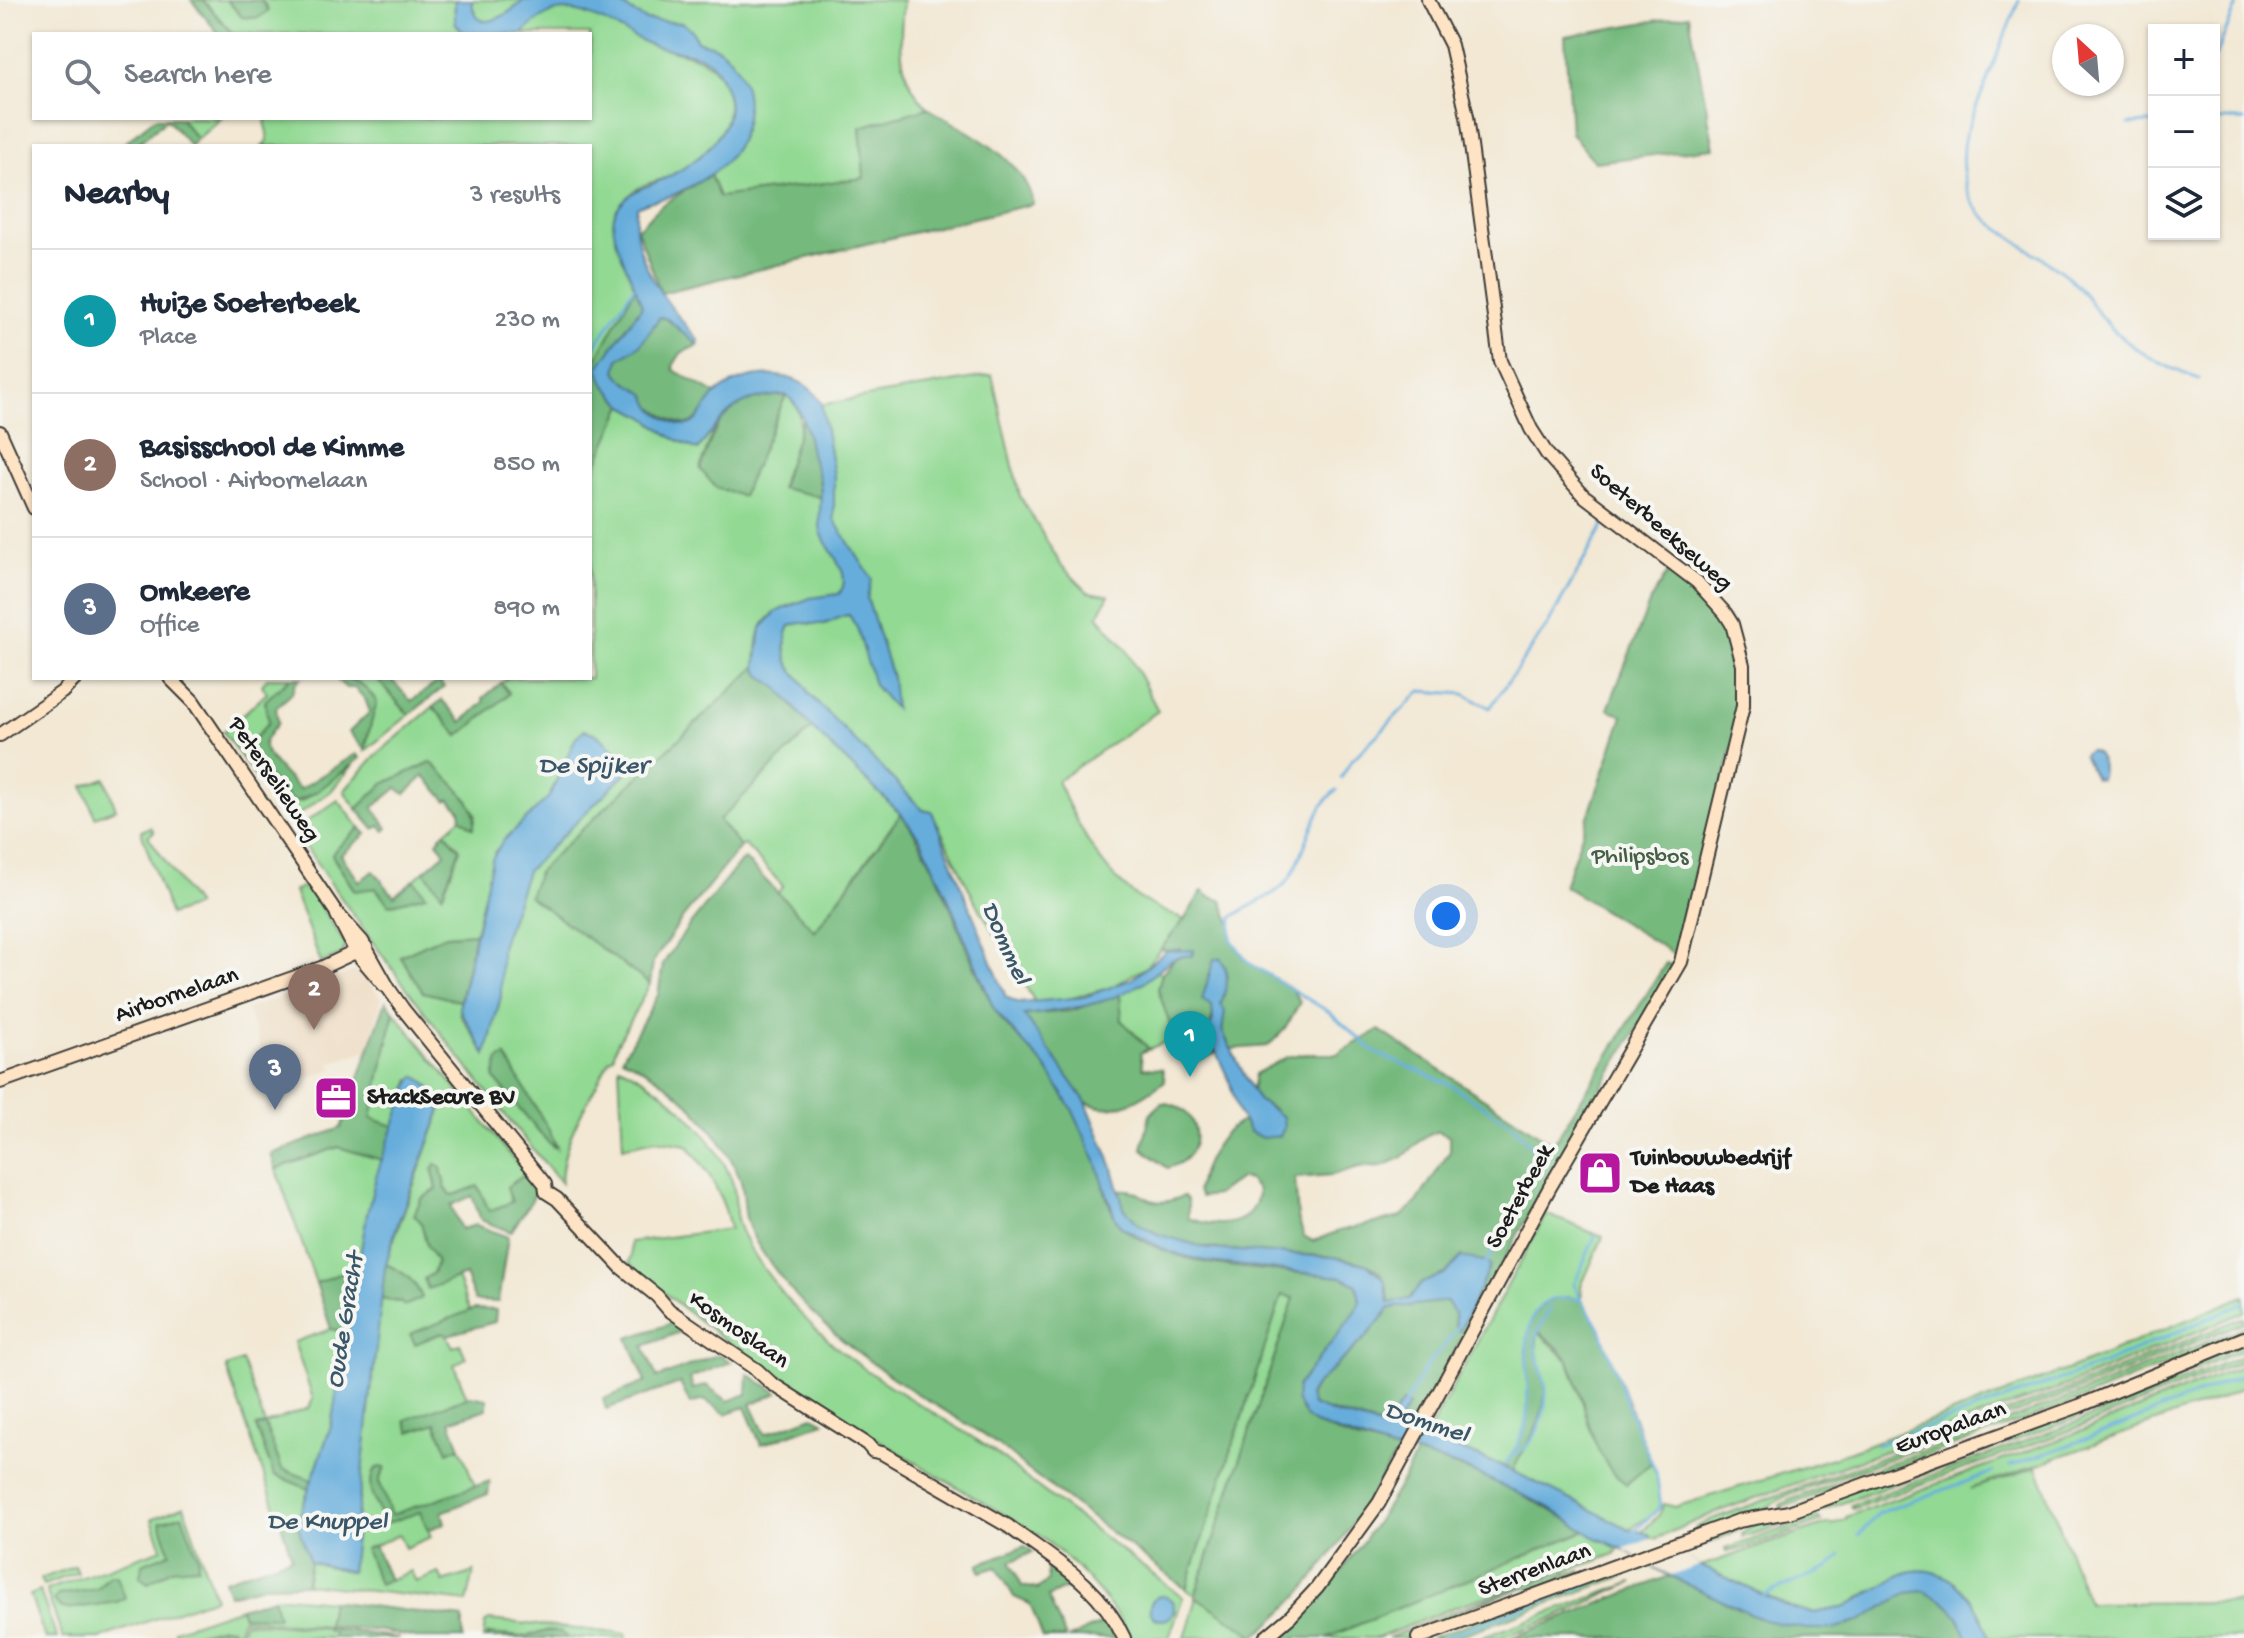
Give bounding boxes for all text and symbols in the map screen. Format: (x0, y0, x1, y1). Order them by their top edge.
north arrow (2052, 24, 2124, 96)
map controls (2148, 24, 2220, 240)
button: + (2148, 24, 2220, 96)
search box (32, 32, 592, 120)
icon: search (60, 54, 104, 98)
text: Search here (124, 59, 272, 94)
button: − (2148, 96, 2220, 168)
button: layers (2148, 168, 2220, 240)
text: Nearby (64, 176, 169, 216)
text: 3 results (470, 181, 560, 212)
text: Huize Soeterbeek (140, 288, 357, 323)
text: 1 (85, 306, 95, 337)
text: 230 m (494, 306, 560, 337)
text: Place (140, 323, 197, 354)
text: Basisschool de Kimme (140, 432, 404, 467)
text: 2 (84, 450, 96, 481)
text: 850 m (493, 450, 560, 481)
street label: Soeterbeekseweg (1582, 458, 1738, 598)
text: School · Airbornelaan (140, 467, 367, 498)
text: Omkeere (140, 576, 250, 611)
text: 3 (83, 594, 97, 625)
text: 890 m (493, 594, 560, 625)
text: Office (140, 611, 199, 642)
street label: Peterselieweg (220, 711, 326, 848)
water label: De Spijker (539, 752, 652, 783)
park label: Philipsbos (1591, 843, 1689, 872)
your location (1426, 896, 1466, 936)
water label: Dommel (972, 898, 1036, 991)
street label: Airbornelaan (111, 961, 243, 1031)
pin: 2 (288, 964, 340, 1030)
pin: 1 (1164, 1011, 1216, 1077)
pin: 3 (249, 1044, 301, 1110)
office icon: StackSecure BV (312, 1074, 360, 1122)
place label: StackSecure BV (367, 1084, 515, 1113)
street label: Soeterbeek (1480, 1138, 1563, 1254)
place label: Tuinbouwbedrijf De Haas (1629, 1145, 1793, 1202)
shop icon: Tuinbouwbedrijf De Haas (1576, 1149, 1624, 1197)
water label: Oude Gracht (321, 1247, 374, 1391)
street label: Kosmoslaan (682, 1286, 794, 1377)
street label: Europalaan (1892, 1395, 2011, 1462)
water label: Dommel (1380, 1396, 1473, 1452)
water label: De Knuppel (267, 1508, 388, 1539)
street label: Sterrenlaan (1475, 1537, 1596, 1605)

